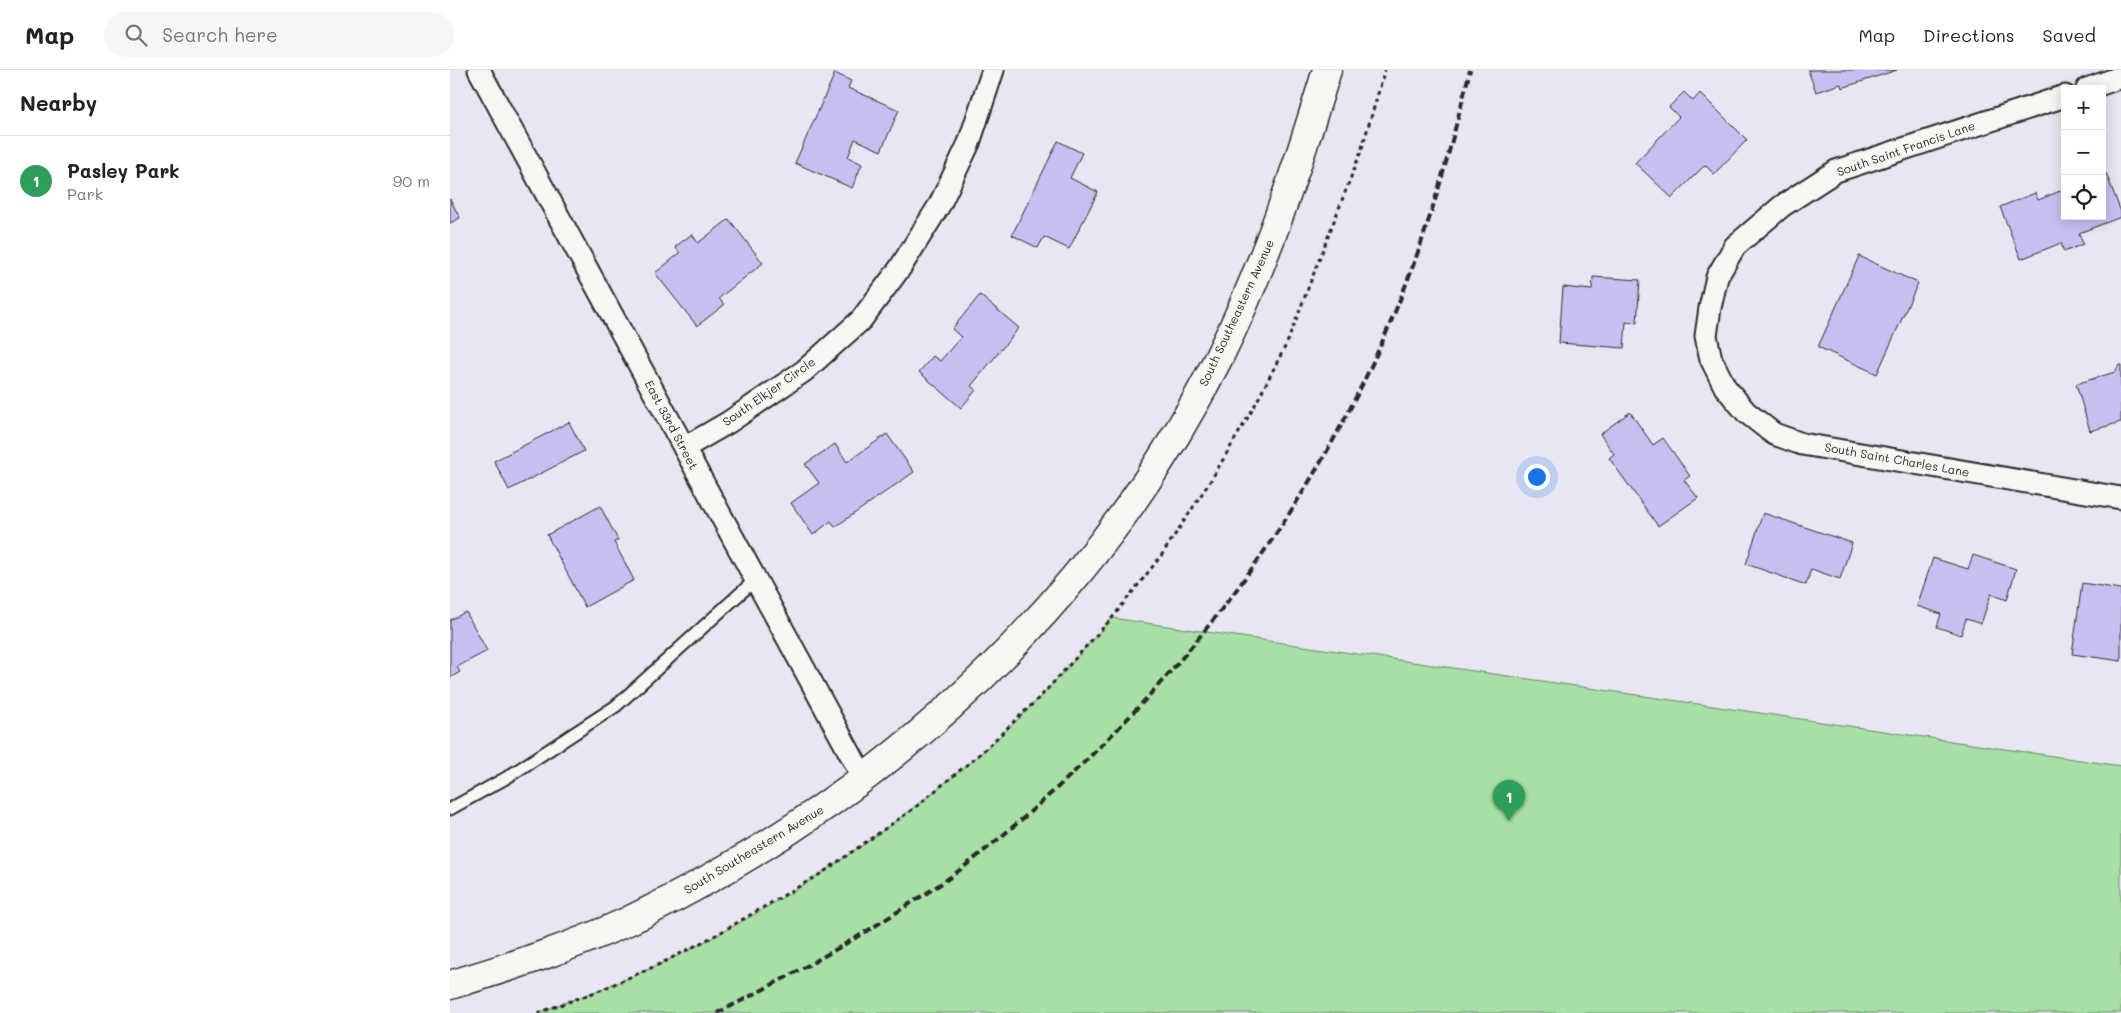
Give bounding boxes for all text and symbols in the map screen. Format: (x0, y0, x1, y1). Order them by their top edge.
search box (104, 12, 454, 57)
text: Map (25, 19, 74, 50)
icon: search (122, 21, 150, 49)
text: Search here (162, 22, 278, 47)
text: Map (1858, 23, 1895, 47)
text: Directions (1923, 23, 2015, 47)
text: Saved (2043, 23, 2096, 47)
map controls (2061, 85, 2106, 220)
button: + (2061, 85, 2106, 130)
text: Nearby (20, 89, 97, 116)
street label: South Saint Francis Lane (1834, 117, 1977, 179)
button: − (2061, 130, 2106, 175)
text: Pasley Park (67, 158, 180, 183)
text: 1 (32, 170, 40, 191)
text: 90 m (393, 170, 430, 191)
button: locate (2061, 175, 2106, 220)
text: Park (67, 183, 103, 204)
street label: South Southeastern Avenue (1195, 237, 1277, 389)
street label: South Elkjer Circle (719, 353, 818, 429)
street label: East 33rd Street (642, 377, 702, 472)
street label: South Saint Charles Lane (1823, 438, 1971, 480)
your location (1524, 464, 1550, 490)
pin: 1 (1493, 780, 1525, 821)
street label: South Southeastern Avenue (681, 801, 826, 897)

